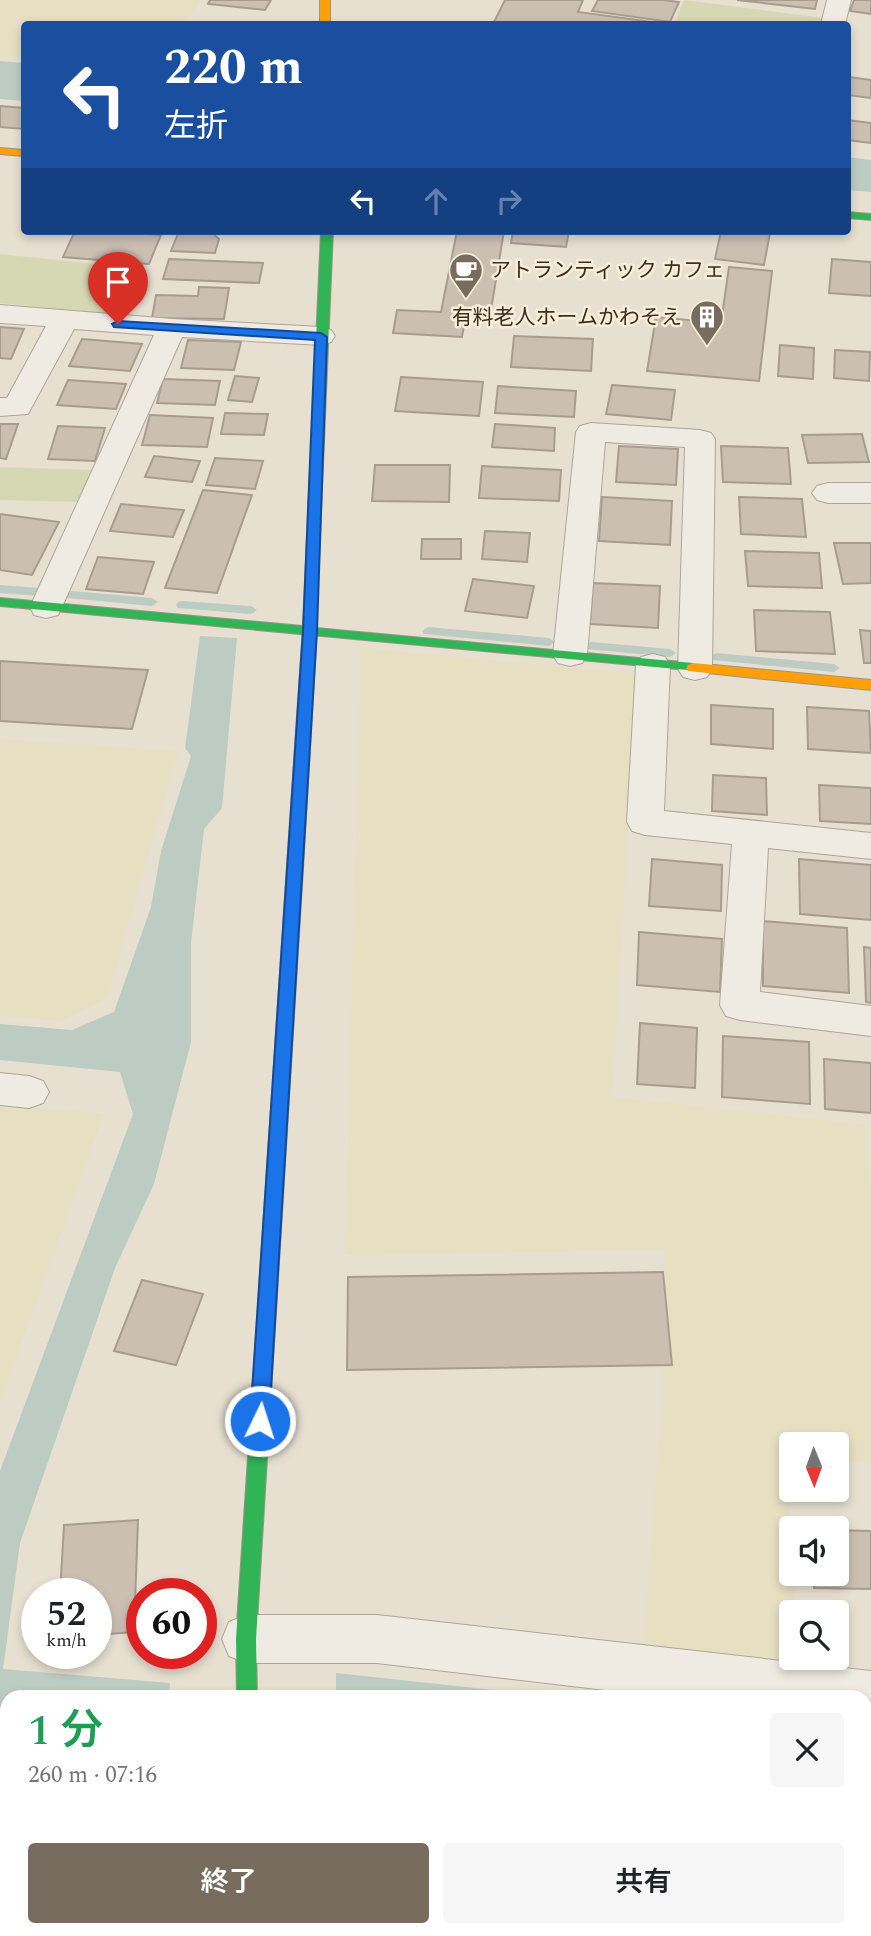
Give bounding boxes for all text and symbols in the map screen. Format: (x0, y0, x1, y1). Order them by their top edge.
text: 220 m (164, 31, 303, 106)
icon: left (49, 49, 140, 140)
text: 左折 (164, 102, 228, 151)
icon: left (344, 182, 382, 220)
icon: ahead (417, 182, 455, 220)
icon: right (490, 182, 528, 220)
cafe icon: アトランティック カフェ (447, 251, 485, 300)
pin (88, 252, 148, 324)
place label: アトランティック カフェ (490, 255, 725, 287)
icon: arrive (99, 263, 137, 301)
building icon: 有料老人ホームかわそえ (688, 298, 726, 347)
place label: 有料老人ホームかわそえ (452, 302, 682, 334)
position arrow (223, 1384, 297, 1458)
north arrow (779, 1432, 849, 1502)
map controls (779, 1432, 849, 1670)
button: sound (779, 1516, 849, 1586)
speed limit sign: 60 (126, 1578, 217, 1669)
text: 52 (47, 1588, 86, 1641)
button: search (779, 1600, 849, 1670)
text: km/h (46, 1627, 87, 1654)
text: 1 分 (28, 1700, 103, 1763)
button: close (770, 1713, 844, 1787)
text: 260 m · 07:16 (28, 1758, 157, 1793)
button: 終了 (28, 1843, 429, 1923)
button: 共有 (443, 1843, 844, 1923)

